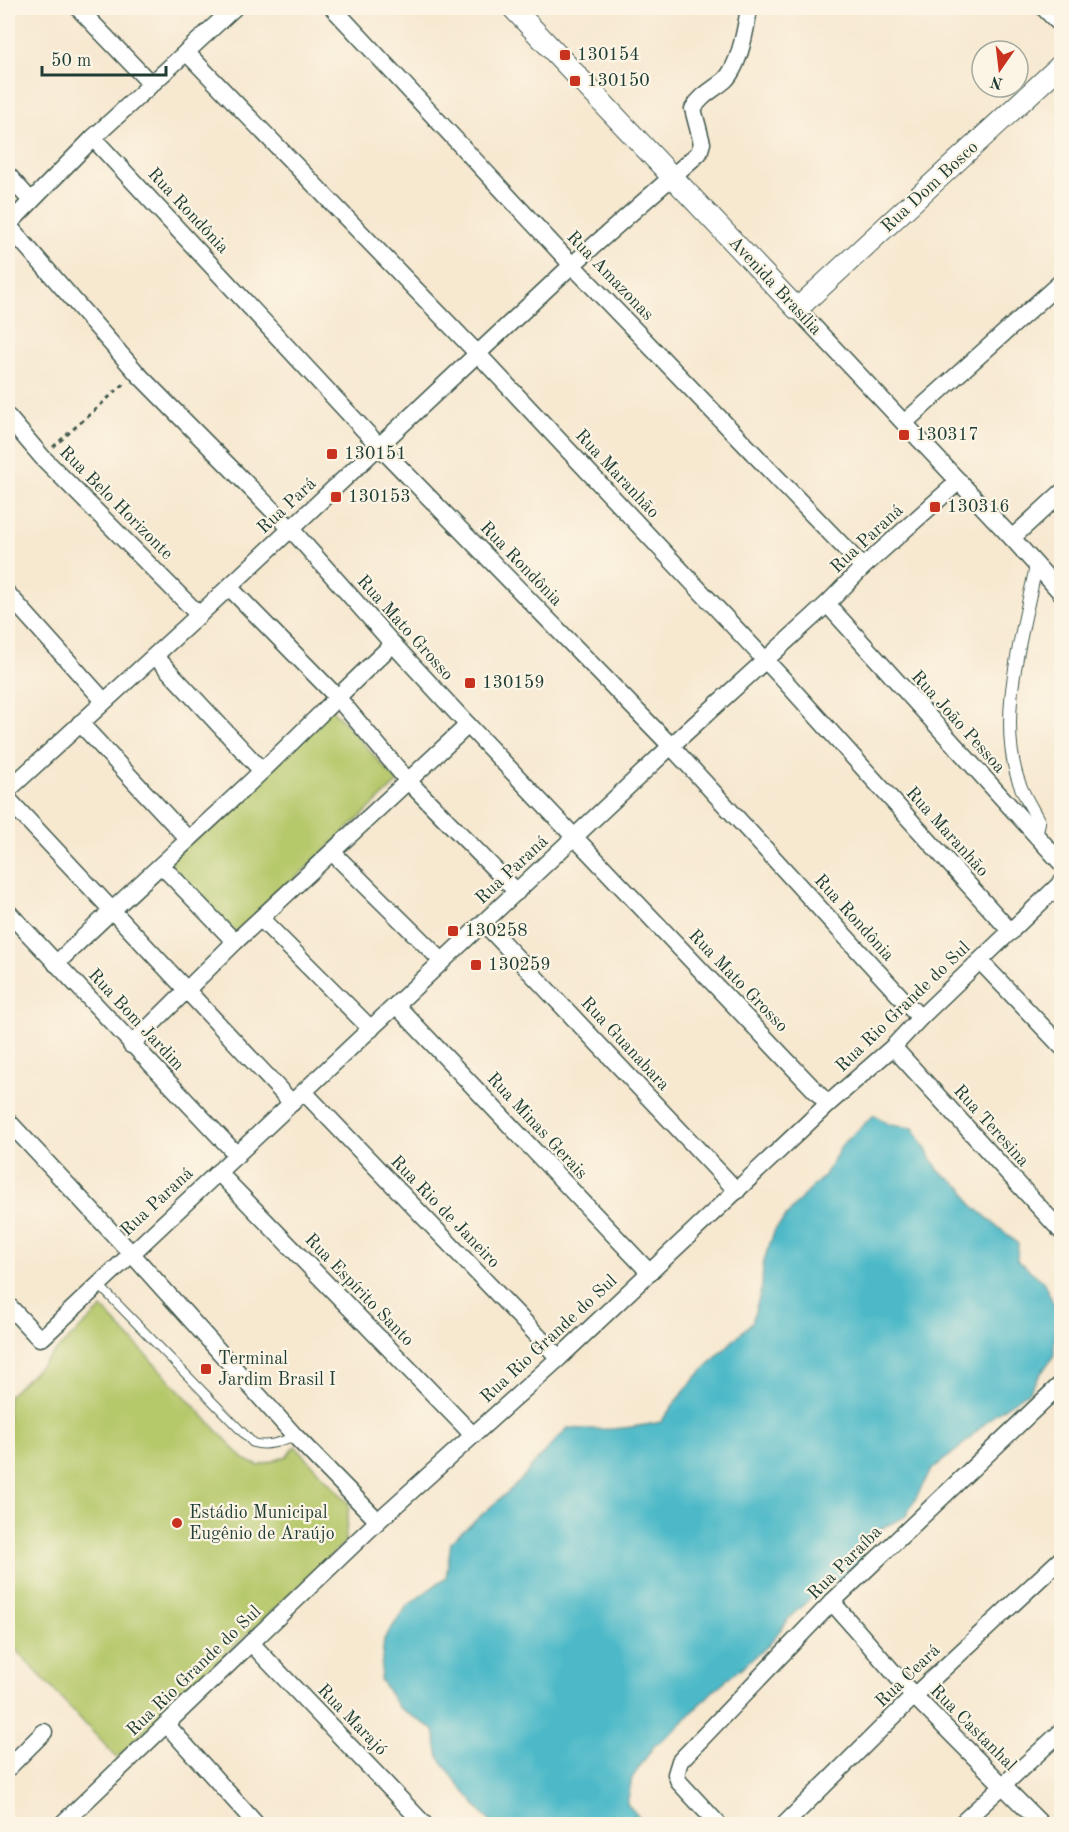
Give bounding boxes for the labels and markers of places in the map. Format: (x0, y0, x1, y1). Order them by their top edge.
place label: 130154 (577, 46, 640, 64)
marker: 130154 (558, 48, 572, 62)
place label: 130150 (587, 72, 650, 90)
marker: 130150 (568, 74, 582, 88)
place label: 130317 (916, 426, 979, 444)
marker: 130317 (897, 428, 911, 442)
place label: 130151 (344, 445, 407, 463)
marker: 130151 (325, 447, 339, 461)
place label: 130153 (348, 488, 411, 506)
marker: 130153 (329, 490, 343, 504)
place label: 130316 (947, 498, 1010, 516)
marker: 130316 (928, 500, 942, 514)
place label: 130159 (482, 674, 545, 692)
marker: 130159 (463, 676, 477, 690)
place label: 130258 (465, 922, 528, 940)
marker: 130258 (446, 924, 460, 938)
place label: 130259 (488, 956, 551, 974)
marker: 130259 (469, 958, 483, 972)
place label: Terminal Jardim Brasil I (218, 1350, 336, 1389)
marker: Terminal Jardim Brasil I (199, 1362, 213, 1376)
place label: Estádio Municipal Eugênio de Araújo (189, 1504, 335, 1543)
marker: Estádio Municipal Eugênio de Araújo (170, 1516, 184, 1530)

